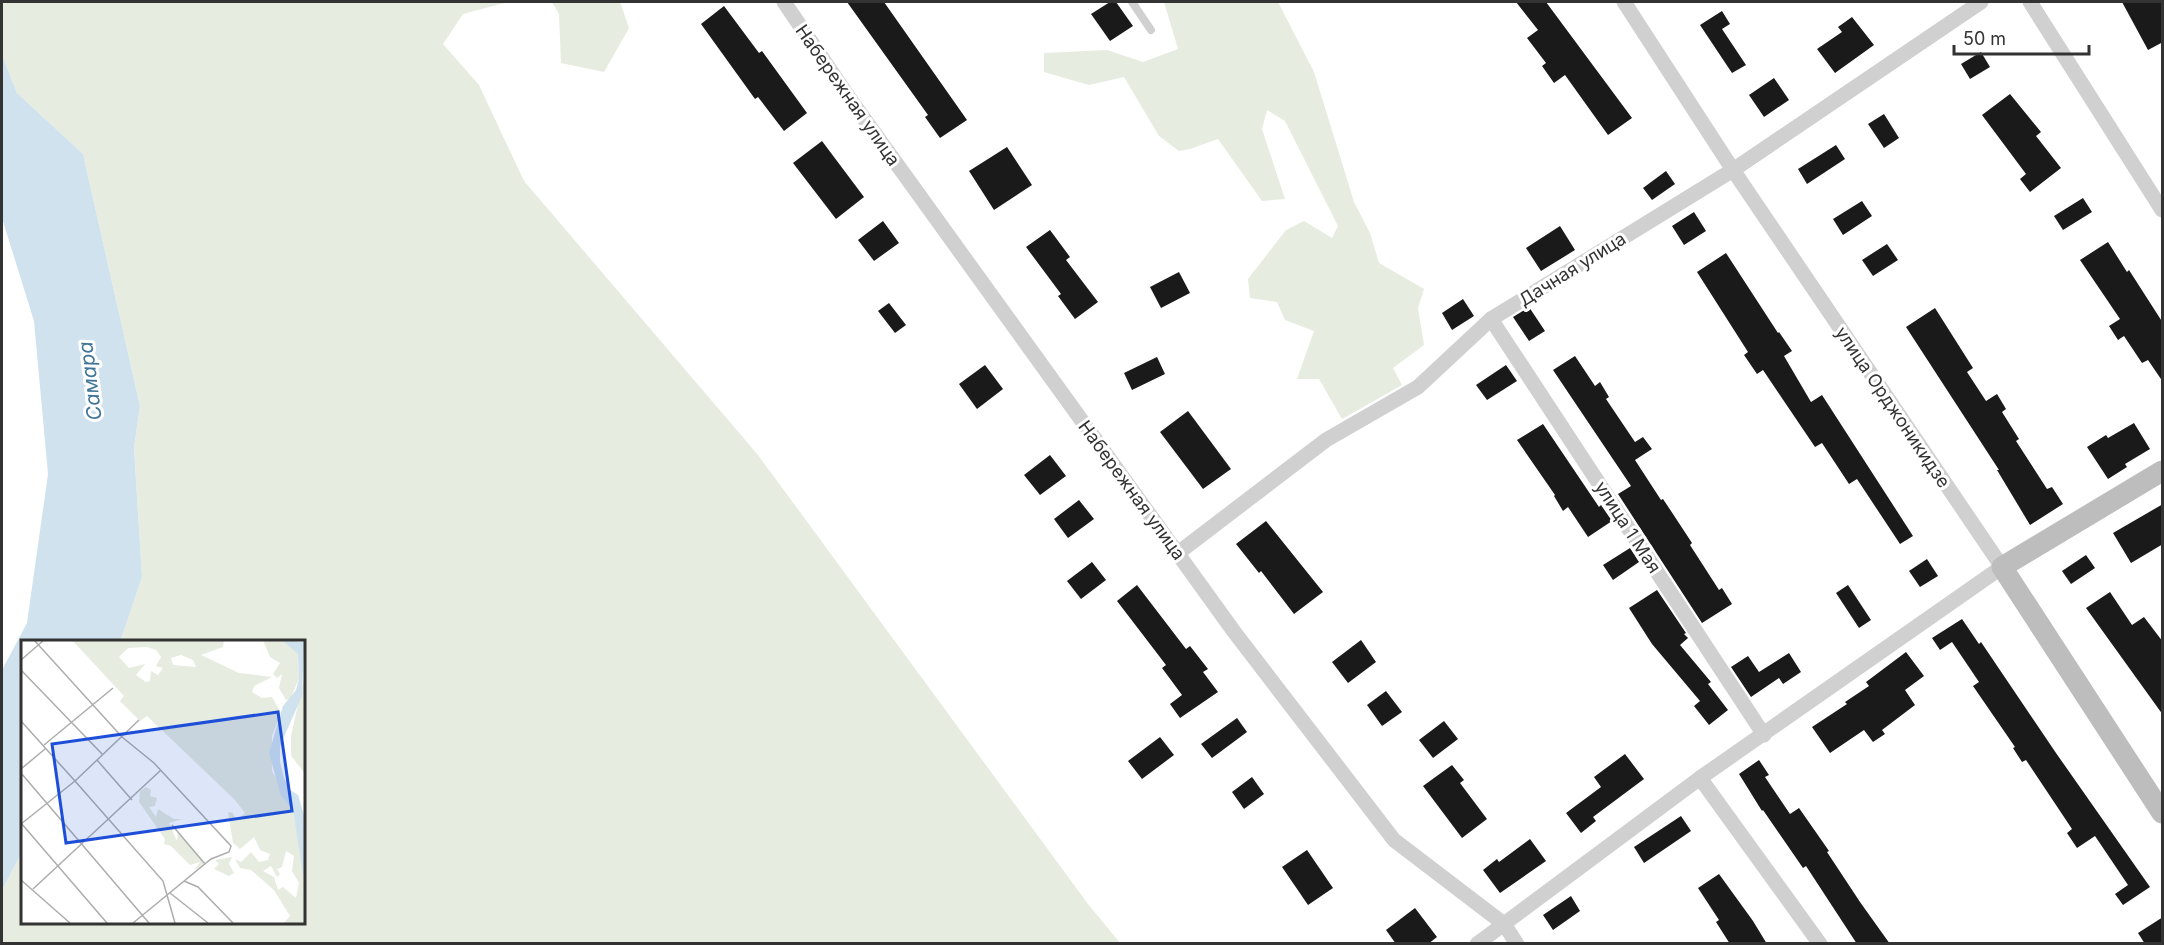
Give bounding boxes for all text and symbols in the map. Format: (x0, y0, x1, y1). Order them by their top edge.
scale bar (1954, 18, 2089, 56)
street label: Набережная улица (791, 20, 905, 170)
text: 50 m (1963, 28, 2006, 49)
street label: Дачная улица (1515, 228, 1629, 310)
street label: улица Орджоникидзе (1831, 323, 1955, 491)
water label: Самара (73, 340, 107, 422)
street label: Набережная улица (1074, 416, 1190, 564)
street label: улица 1 Мая (1591, 477, 1665, 577)
inset map (21, 640, 304, 924)

